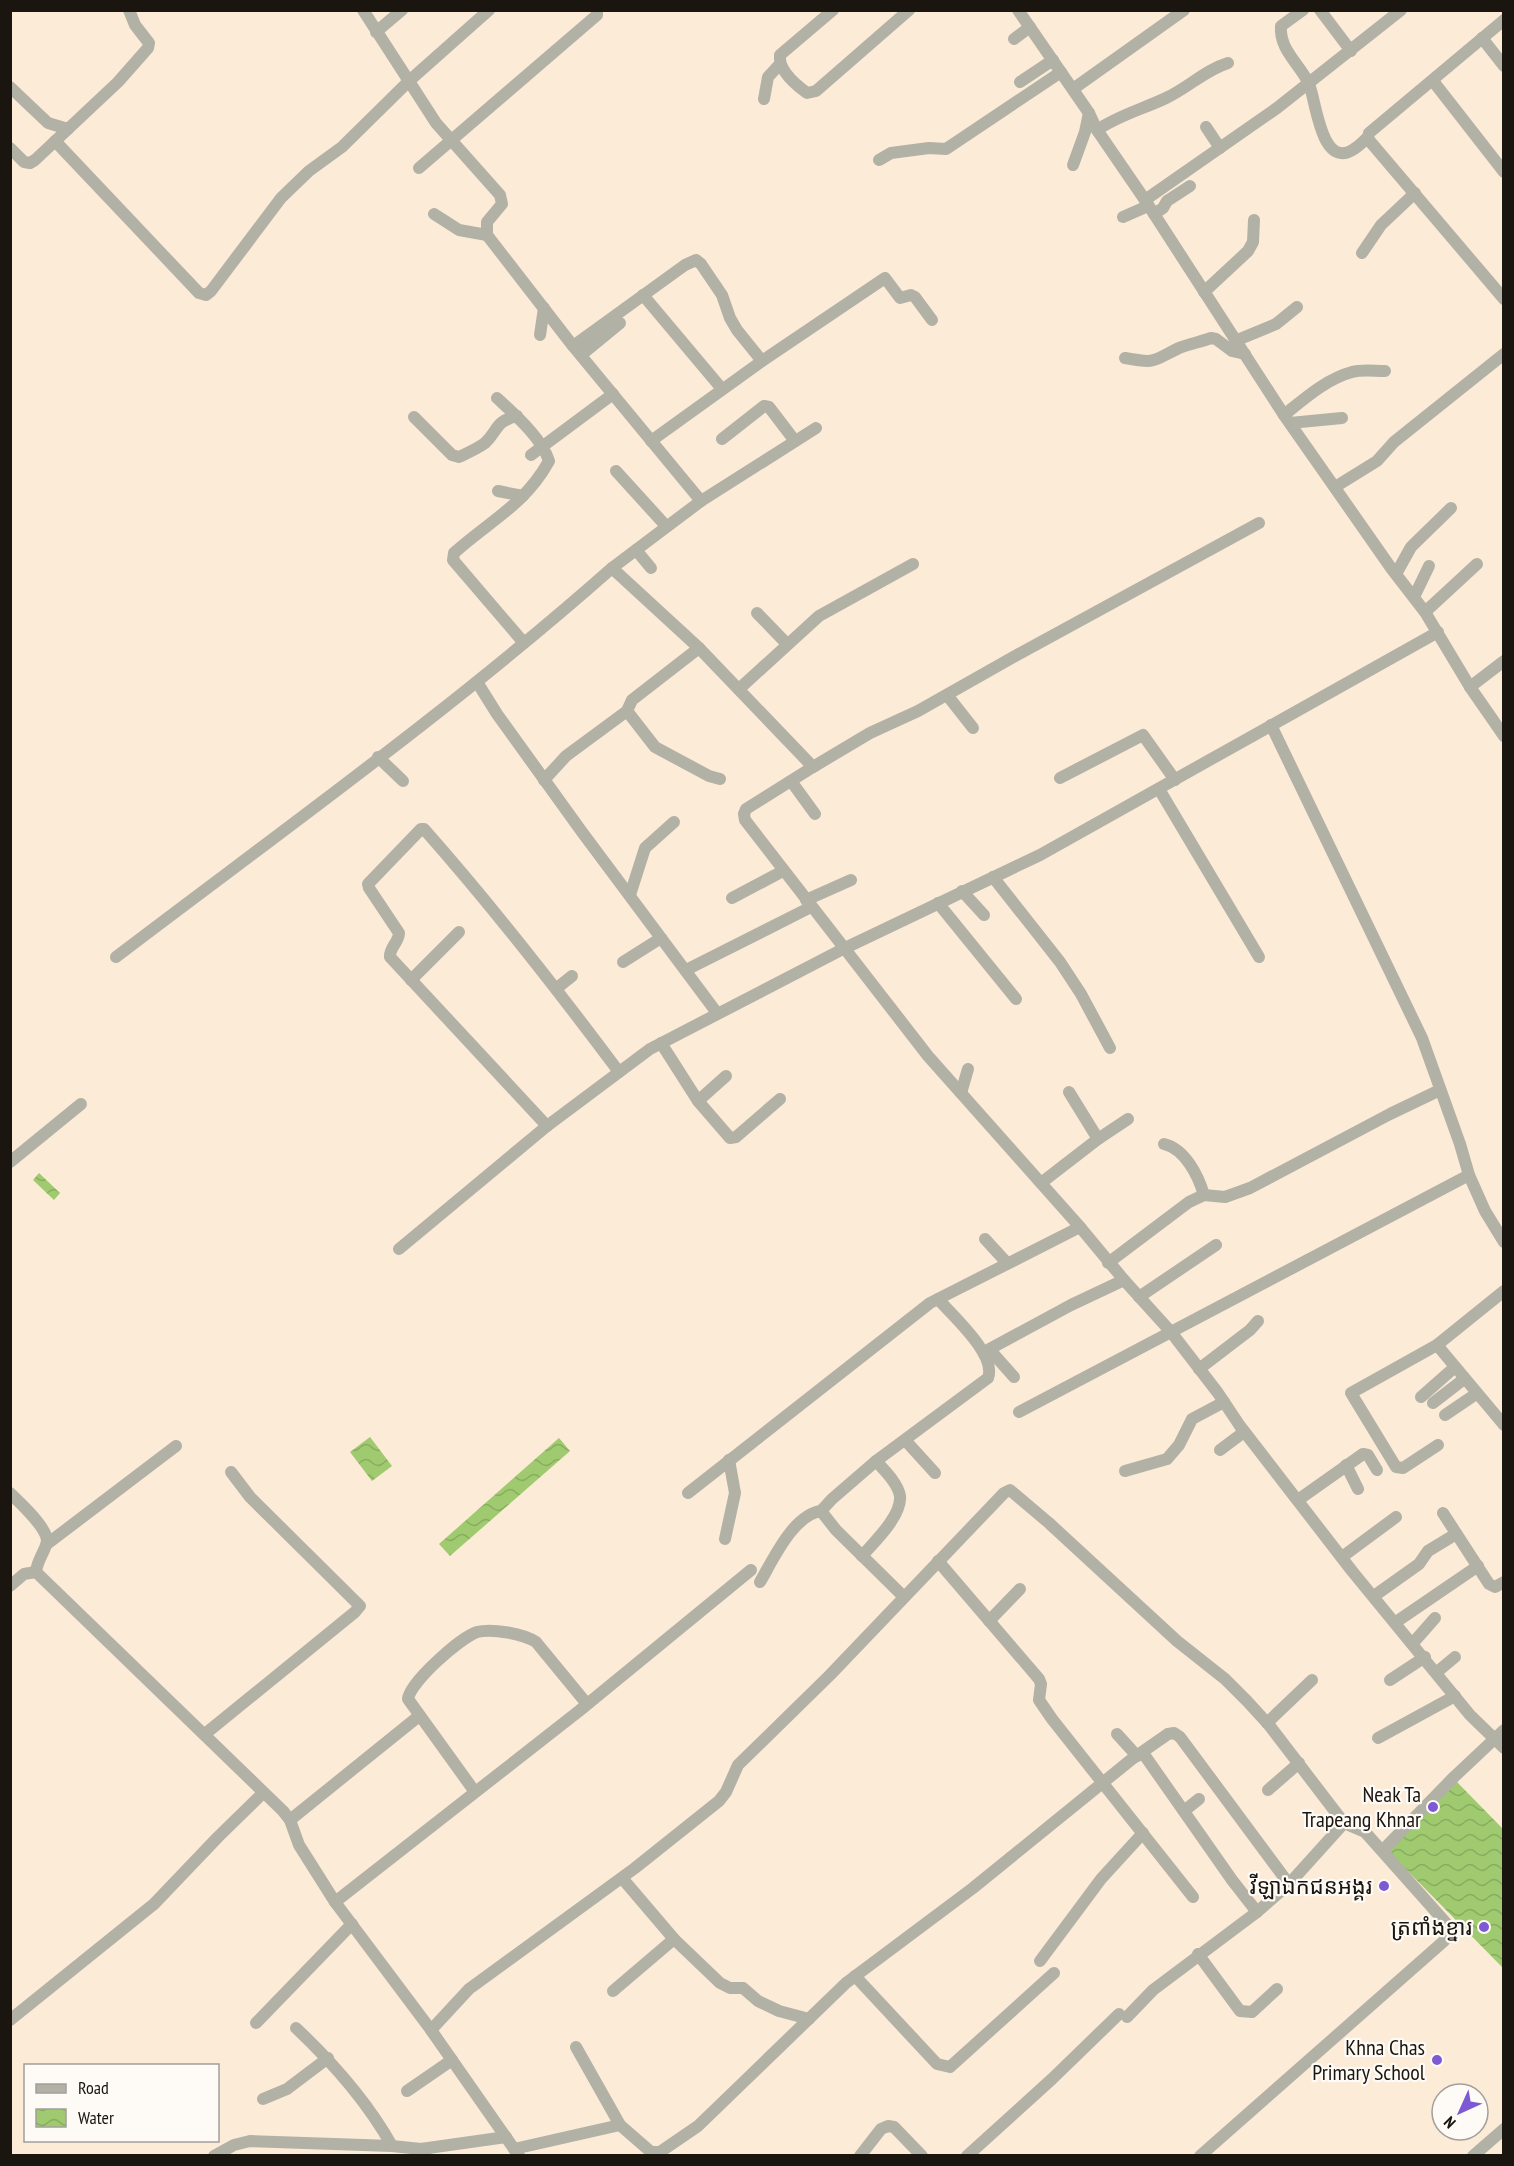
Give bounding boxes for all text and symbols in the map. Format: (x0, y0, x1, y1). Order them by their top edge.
place label: Neak Ta Trapeang Khnar (1302, 1780, 1421, 1833)
marker: Neak Ta Trapeang Khnar (1426, 1800, 1440, 1814)
place label: វីឡាឯកជនអង្គរ (1249, 1872, 1372, 1901)
marker: វីឡាឯកជនអង្គរ (1377, 1879, 1391, 1893)
place label: ត្រពាំងខ្នារ (1391, 1913, 1472, 1942)
marker: ត្រពាំងខ្នារ (1477, 1920, 1491, 1934)
place label: Khna Chas Primary School (1312, 2033, 1426, 2086)
marker: Khna Chas Primary School (1430, 2053, 1444, 2067)
legend (24, 2064, 219, 2142)
text: Road (78, 2076, 109, 2099)
north arrow (1430, 2082, 1490, 2142)
text: Water (78, 2106, 114, 2129)
text: N (1439, 2112, 1460, 2133)

